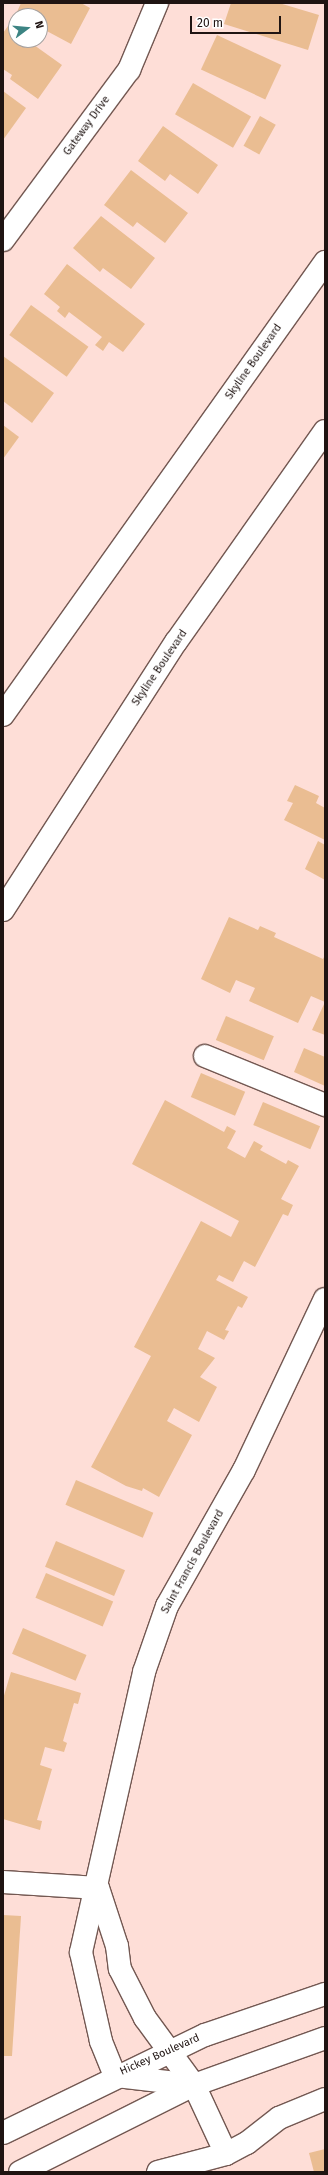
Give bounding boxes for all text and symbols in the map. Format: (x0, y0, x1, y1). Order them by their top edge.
north arrow (8, 8, 48, 48)
scale bar (192, 8, 283, 34)
text: 20 m (197, 16, 223, 30)
text: N (32, 20, 46, 30)
street label: Gateway Drive (61, 94, 113, 158)
street label: Skyline Boulevard (223, 322, 285, 402)
street label: Skyline Boulevard (130, 627, 190, 709)
street label: Saint Francis Boulevard (159, 1508, 227, 1616)
street label: Hickey Boulevard (118, 2031, 202, 2079)

